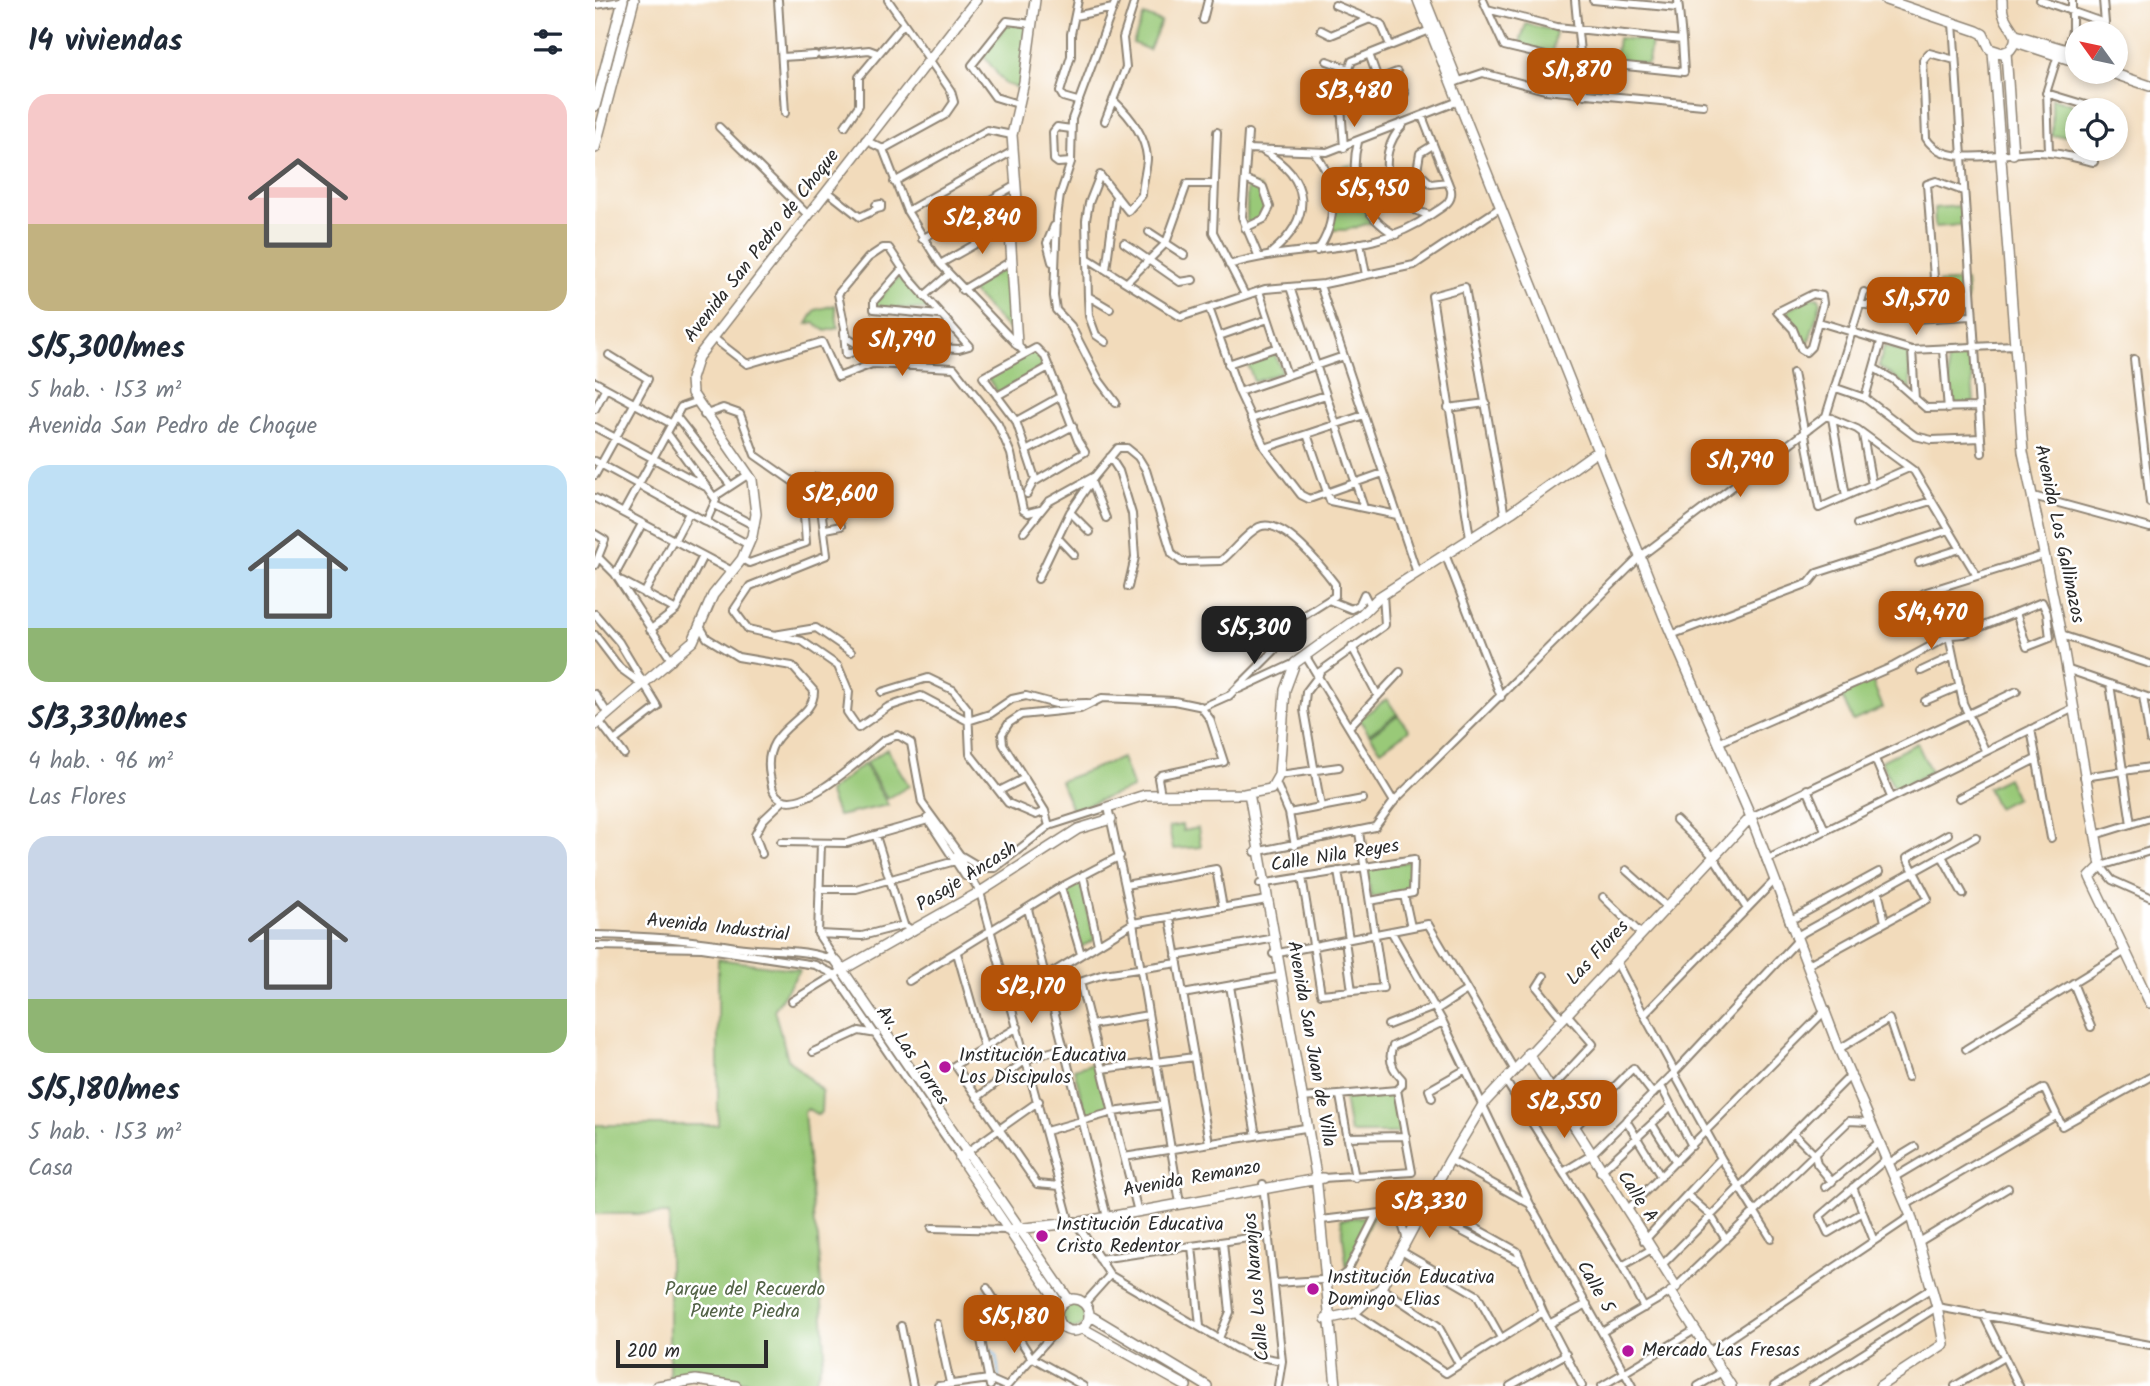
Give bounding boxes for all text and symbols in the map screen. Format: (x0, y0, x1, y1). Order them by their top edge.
text: 14 viviendas (28, 18, 183, 66)
north arrow (2065, 21, 2128, 84)
map controls (2065, 21, 2128, 161)
icon: filters (529, 23, 567, 61)
pin: S/1,870 (1512, 48, 1642, 108)
text: S/1,870 (1543, 53, 1611, 89)
pin: S/3,480 (1289, 69, 1419, 129)
text: S/3,480 (1316, 74, 1392, 110)
button: locate (2065, 98, 2128, 161)
icon: home (235, 140, 361, 266)
street label: Avenida San Pedro de Choque (677, 142, 848, 349)
pin: S/5,950 (1308, 168, 1438, 227)
text: S/5,950 (1337, 172, 1409, 208)
pin: S/2,840 (917, 196, 1047, 256)
text: S/2,840 (944, 201, 1020, 237)
pin: S/1,570 (1851, 278, 1981, 337)
text: S/1,570 (1883, 282, 1949, 318)
pin: S/1,790 (837, 318, 967, 378)
text: S/1,790 (869, 323, 935, 359)
text: S/5,300/mes (28, 325, 185, 373)
text: 5 hab. · 153 m² (28, 373, 181, 409)
text: Avenida San Pedro de Choque (28, 409, 317, 445)
pin: S/1,790 (1675, 440, 1805, 499)
street label: Avenida Los Gallinazos (2025, 442, 2093, 626)
text: S/1,790 (1707, 444, 1773, 480)
pin: S/2,600 (775, 472, 905, 532)
text: S/2,600 (803, 477, 877, 513)
icon: home (235, 511, 361, 637)
pin: S/4,470 (1866, 592, 1996, 651)
text: S/4,470 (1895, 596, 1967, 632)
pin: S/5,300 (1189, 606, 1319, 666)
text: S/5,300 (1217, 611, 1291, 647)
text: S/3,330/mes (28, 696, 187, 744)
text: 4 hab. · 96 m² (28, 744, 173, 780)
text: Las Flores (28, 780, 126, 816)
street label: Calle Nila Reyes (1269, 831, 1401, 881)
street label: Pasaje Ancash (910, 834, 1024, 920)
icon: home (235, 882, 361, 1008)
street label: Avenida Industrial (645, 906, 791, 950)
street label: Las Flores (1559, 913, 1637, 993)
street label: Avenida San Juan de Villa (1278, 939, 1344, 1149)
pin: S/2,170 (966, 965, 1096, 1025)
text: S/2,170 (997, 970, 1065, 1006)
street label: Av. Las Torres (867, 1000, 957, 1112)
place label: Institución Educativa Los Discipulos (959, 1041, 1127, 1093)
marker: Institución Educativa Los Discipulos (937, 1059, 953, 1075)
text: S/5,180/mes (28, 1067, 180, 1115)
pin: S/2,550 (1499, 1080, 1629, 1140)
text: S/2,550 (1527, 1085, 1601, 1121)
text: 5 hab. · 153 m² (28, 1115, 181, 1151)
text: Casa (28, 1151, 73, 1187)
street label: Avenida Remanzo (1121, 1152, 1263, 1206)
street label: Calle A (1609, 1165, 1665, 1229)
pin: S/3,330 (1364, 1180, 1494, 1240)
text: S/3,330 (1392, 1185, 1466, 1221)
place label: Institución Educativa Cristo Redentor (1056, 1210, 1224, 1262)
street label: Calle Los Naranjos (1236, 1211, 1278, 1363)
marker: Institución Educativa Cristo Redentor (1034, 1228, 1050, 1244)
street label: Calle 5 (1568, 1255, 1623, 1320)
place label: Institución Educativa Domingo Elias (1327, 1263, 1495, 1315)
park label: Parque del Recuerdo Puente Piedra (665, 1275, 825, 1327)
marker: Institución Educativa Domingo Elias (1305, 1281, 1321, 1297)
pin: S/5,180 (949, 1296, 1079, 1355)
text: S/5,180 (979, 1300, 1049, 1336)
place label: Mercado Las Fresas (1642, 1336, 1800, 1366)
scale bar (616, 1337, 768, 1369)
text: 200 m (627, 1337, 680, 1367)
marker: Mercado Las Fresas (1620, 1343, 1636, 1359)

